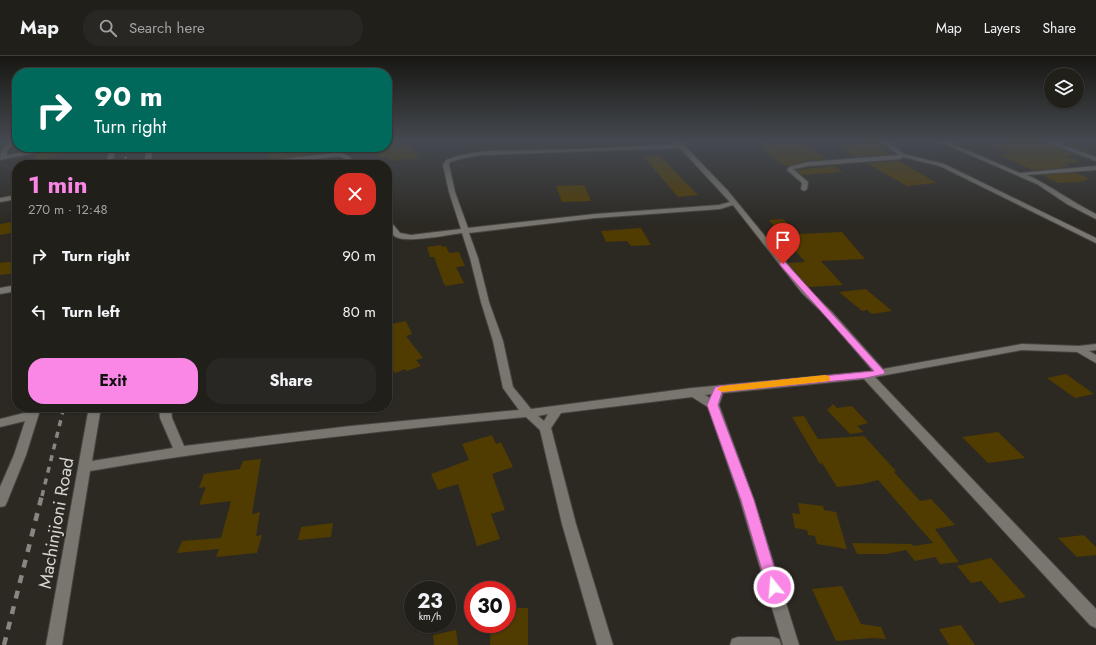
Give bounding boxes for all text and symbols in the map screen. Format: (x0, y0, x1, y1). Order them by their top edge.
search box (83, 10, 363, 46)
text: Map (20, 14, 59, 41)
icon: search (97, 17, 119, 39)
text: Search here (129, 17, 205, 39)
text: Map (936, 18, 962, 38)
text: Layers (984, 18, 1020, 38)
text: Share (1042, 18, 1076, 38)
map controls (1044, 68, 1084, 108)
button: layers (1044, 68, 1084, 108)
text: 90 m (94, 76, 163, 117)
icon: right (28, 84, 80, 136)
text: Turn right (94, 114, 166, 140)
text: 1 min (28, 167, 88, 202)
button: close (334, 173, 376, 215)
text: 270 m · 12:48 (28, 200, 108, 219)
pin (766, 223, 800, 264)
icon: arrive (772, 229, 794, 251)
icon: right (28, 245, 50, 267)
text: Turn right (62, 245, 130, 267)
text: 90 m (342, 245, 376, 267)
icon: left (28, 301, 50, 323)
text: Turn left (62, 301, 120, 323)
text: 80 m (343, 301, 376, 323)
button: Exit (28, 358, 198, 404)
button: Share (206, 358, 376, 404)
street label: Machinjioni Road (32, 455, 80, 591)
position arrow (753, 566, 795, 608)
speed limit sign: 30 (464, 581, 516, 633)
text: 23 (417, 587, 443, 616)
text: km/h (419, 609, 441, 624)

